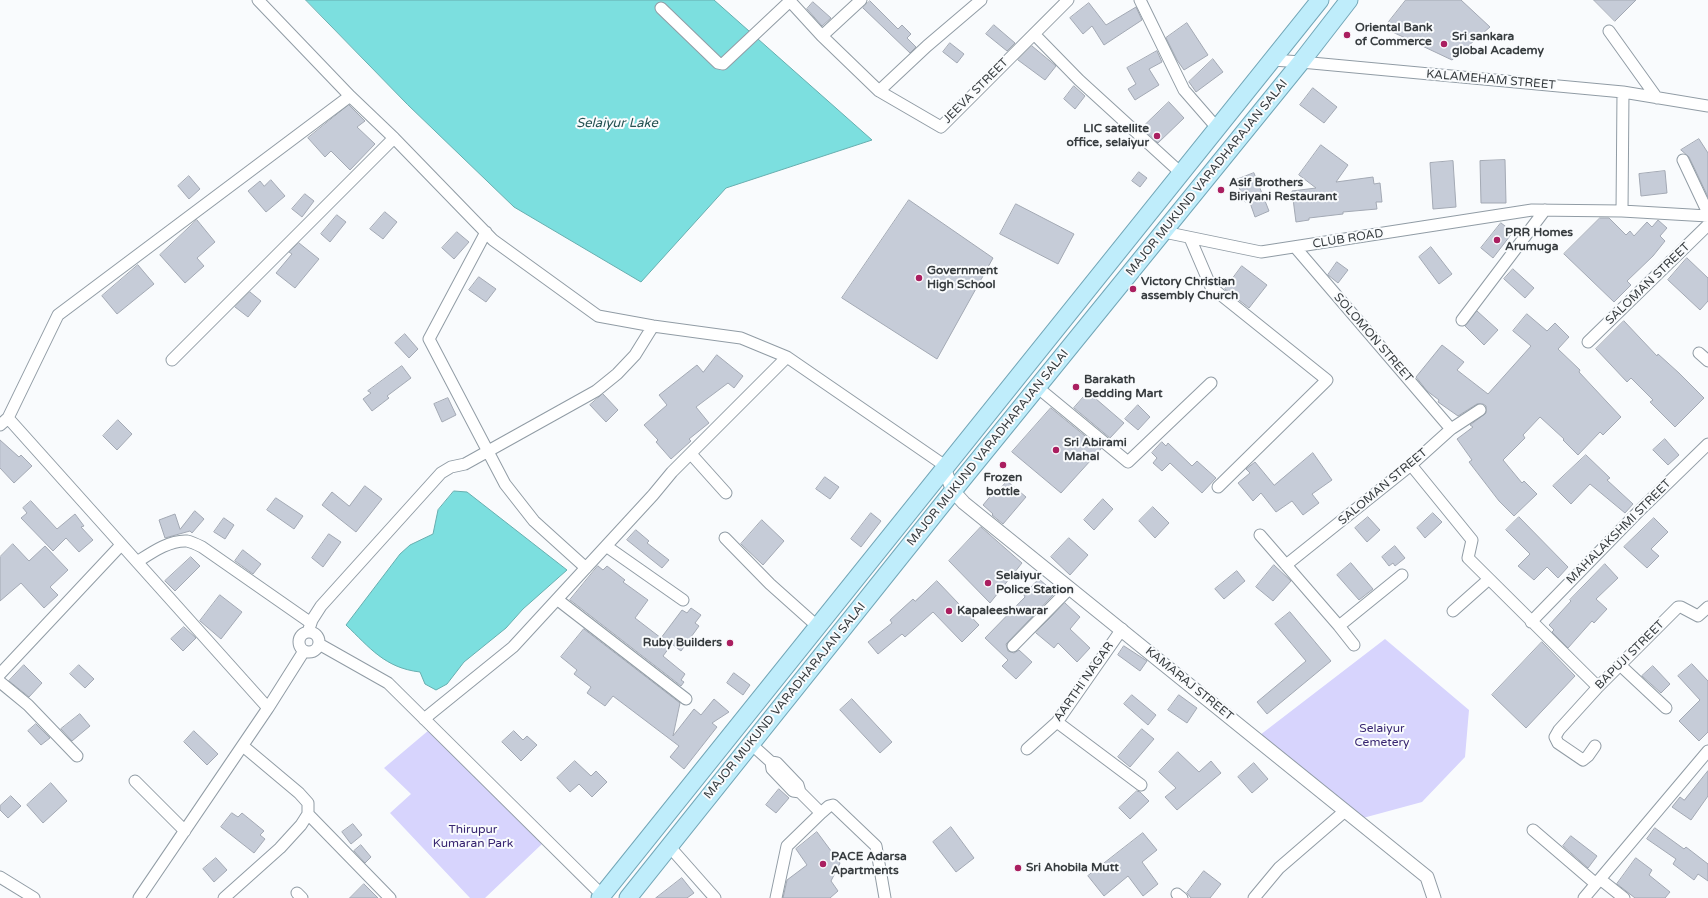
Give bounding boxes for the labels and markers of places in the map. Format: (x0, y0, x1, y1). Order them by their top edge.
place label: Oriental Bank of Commerce (1355, 21, 1433, 49)
marker: Oriental Bank of Commerce (1342, 30, 1352, 40)
place label: Sri sankara global Academy (1452, 30, 1544, 58)
marker: Sri sankara global Academy (1439, 39, 1449, 49)
place label: LIC satellite office, selaiyur (1066, 122, 1149, 150)
marker: LIC satellite office, selaiyur (1152, 131, 1162, 141)
place label: Asif Brothers Biriyani Restaurant (1229, 176, 1337, 204)
marker: Asif Brothers Biriyani Restaurant (1216, 185, 1226, 195)
place label: PRR Homes Arumuga (1505, 226, 1573, 254)
marker: PRR Homes Arumuga (1492, 235, 1502, 245)
place label: Government High School (927, 264, 998, 292)
marker: Government High School (914, 273, 924, 283)
place label: Victory Christian assembly Church (1141, 275, 1238, 303)
marker: Victory Christian assembly Church (1128, 284, 1138, 294)
place label: Barakath Bedding Mart (1084, 373, 1163, 401)
marker: Barakath Bedding Mart (1071, 382, 1081, 392)
place label: Sri Abirami Mahal (1064, 436, 1127, 464)
marker: Sri Abirami Mahal (1051, 445, 1061, 455)
marker: Frozen bottle (998, 460, 1008, 470)
place label: Frozen bottle (984, 471, 1022, 499)
place label: Selaiyur Police Station (996, 569, 1074, 597)
marker: Selaiyur Police Station (983, 578, 993, 588)
place label: Kapaleeshwarar (957, 604, 1048, 618)
marker: Kapaleeshwarar (944, 606, 954, 616)
place label: Ruby Builders (643, 636, 722, 650)
marker: Ruby Builders (725, 638, 735, 648)
place label: PACE Adarsa Apartments (831, 850, 907, 878)
marker: PACE Adarsa Apartments (818, 859, 828, 869)
place label: Sri Ahobila Mutt (1026, 861, 1119, 875)
marker: Sri Ahobila Mutt (1013, 863, 1023, 873)

